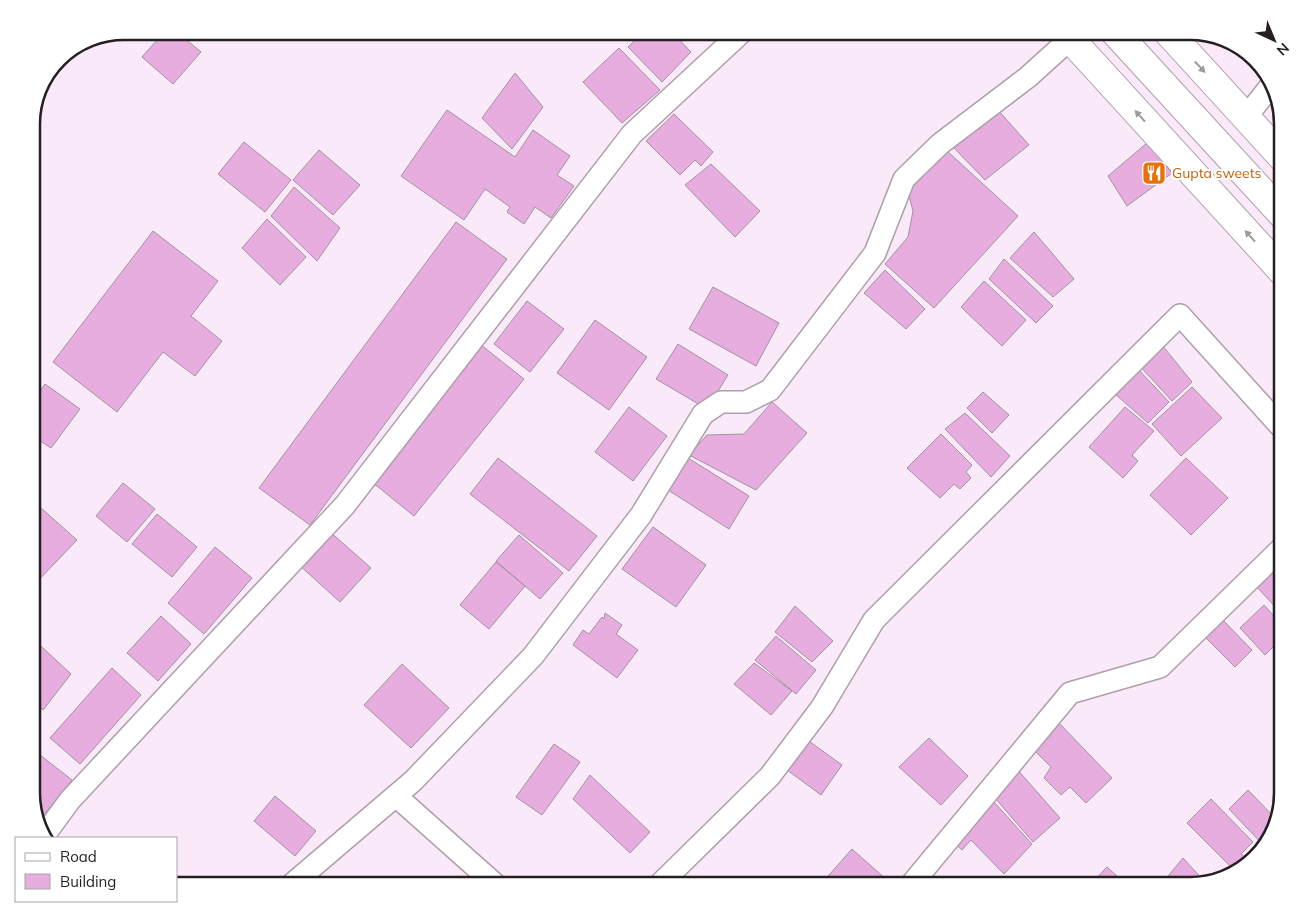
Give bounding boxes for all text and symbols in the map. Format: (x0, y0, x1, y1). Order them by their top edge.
north arrow (1249, 15, 1299, 65)
text: N (1273, 39, 1293, 59)
one-way arrow (1194, 61, 1206, 73)
one-way arrow (1135, 110, 1146, 123)
restaurant icon: Gupta sweets (1141, 160, 1167, 186)
place label: Gupta sweets (1172, 164, 1262, 182)
one-way arrow (1244, 231, 1256, 243)
legend (15, 837, 178, 902)
text: Road (60, 847, 97, 866)
text: Building (60, 872, 116, 891)

